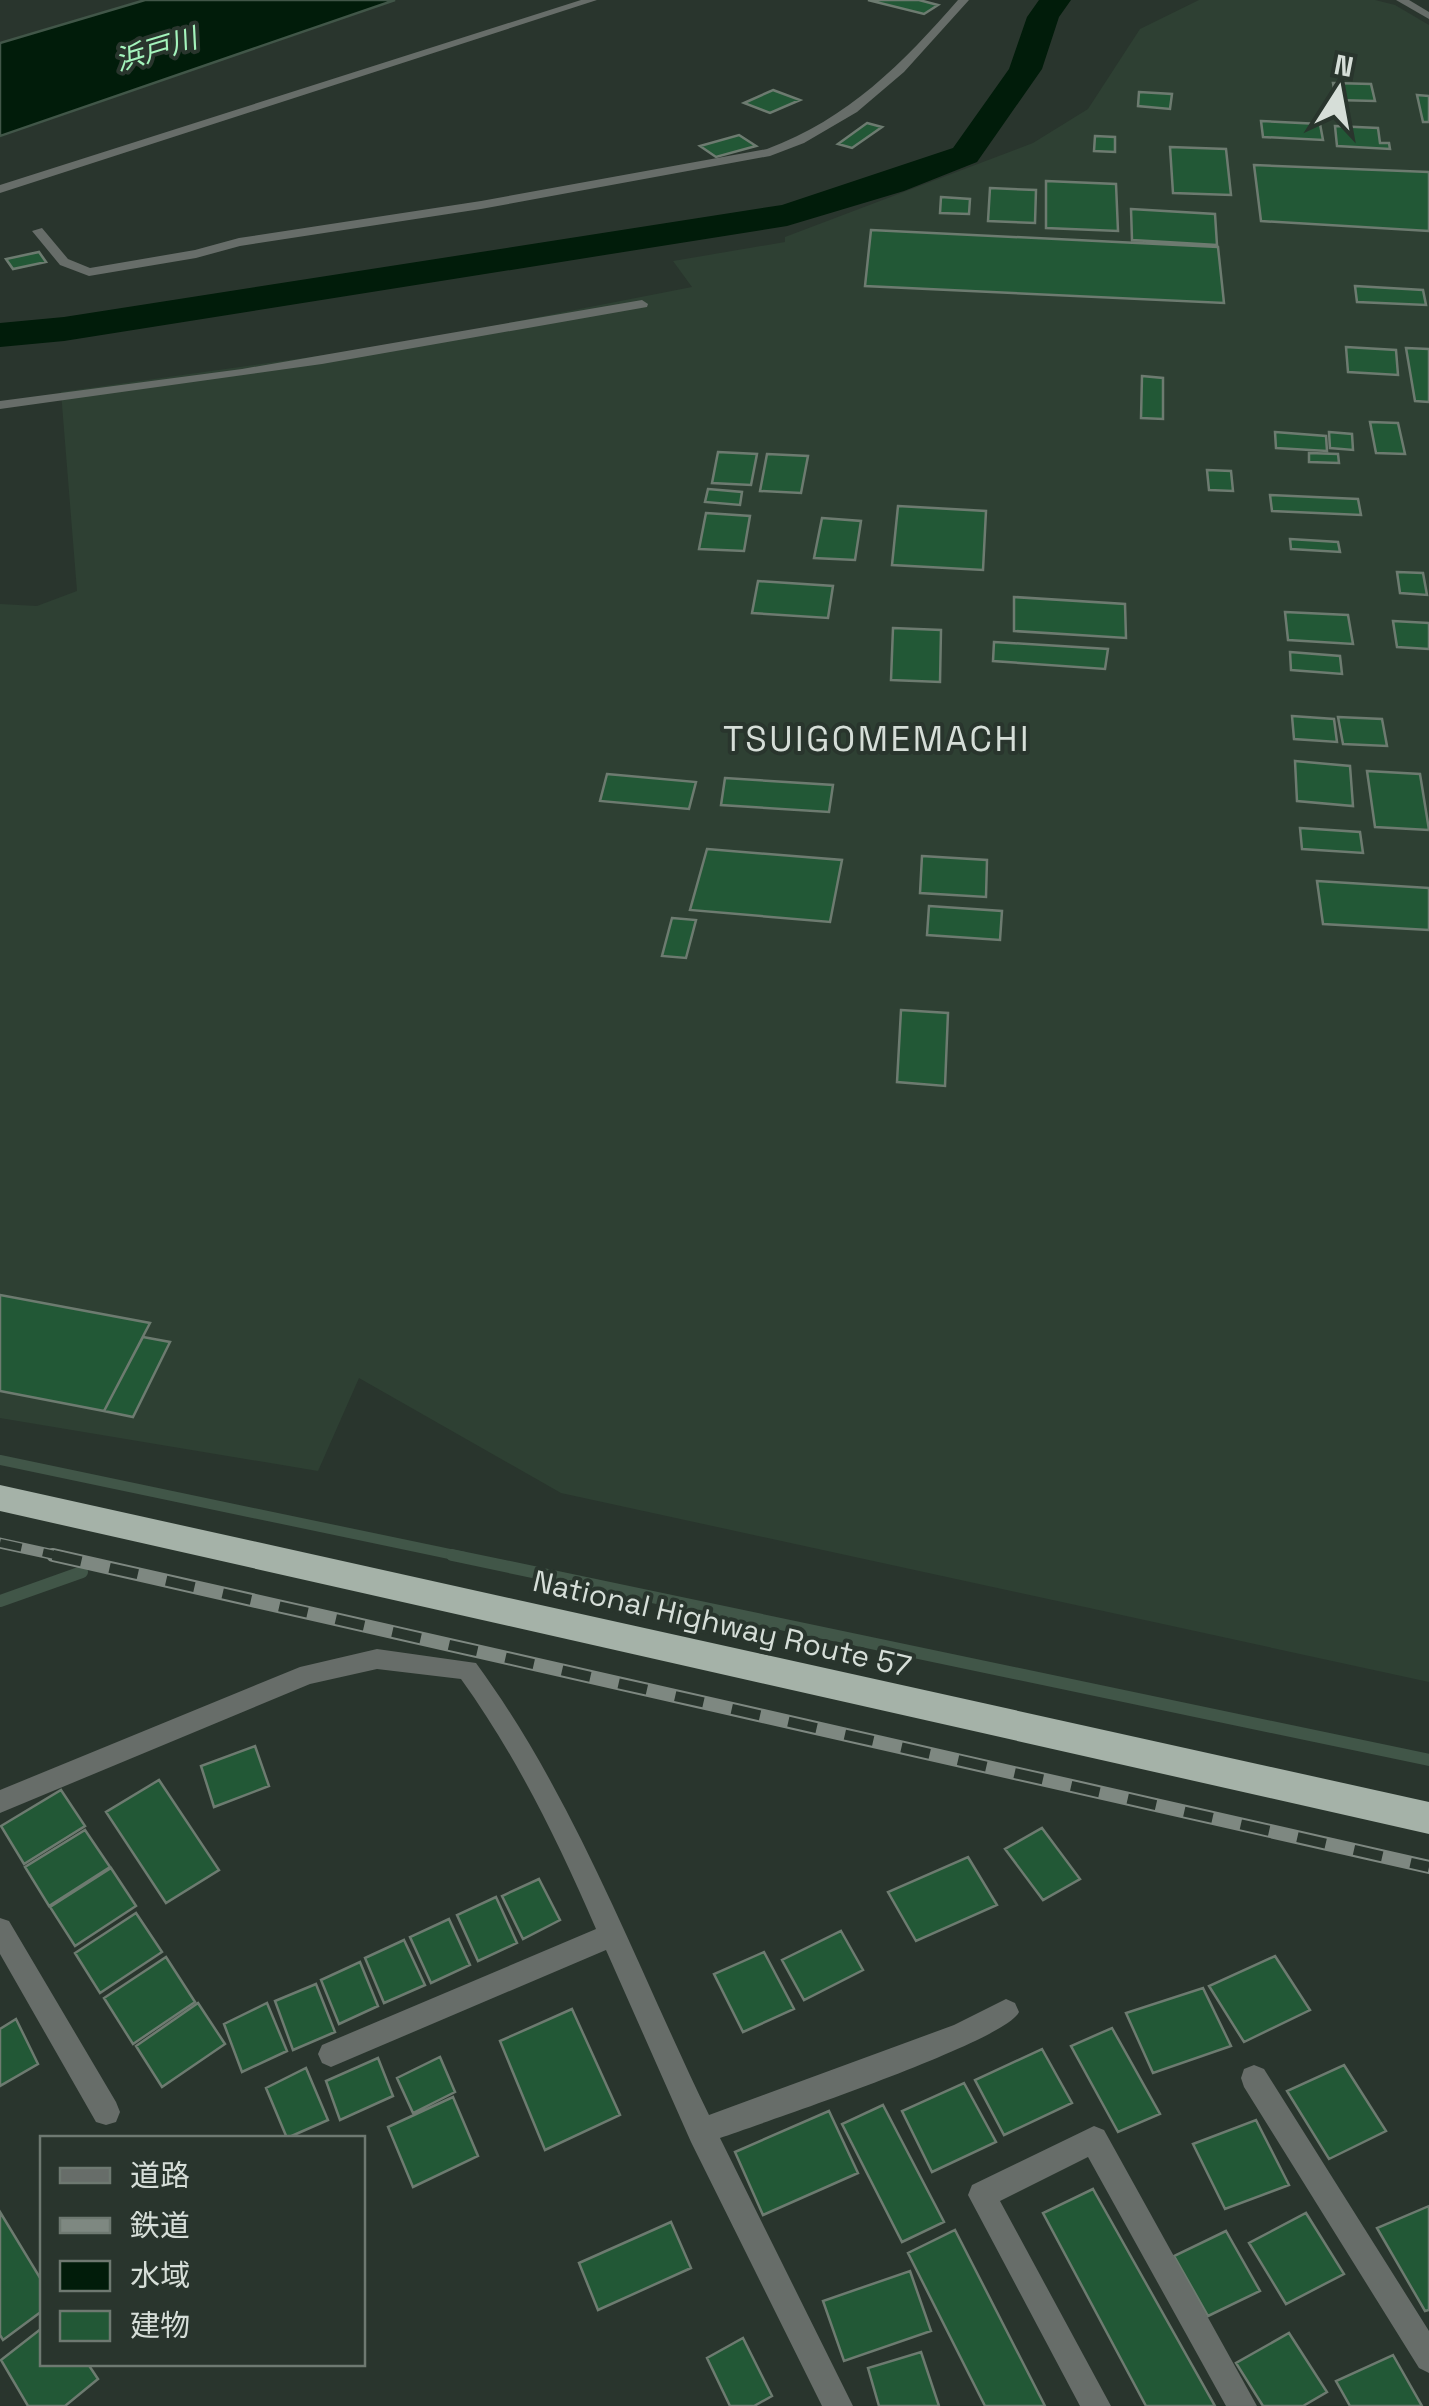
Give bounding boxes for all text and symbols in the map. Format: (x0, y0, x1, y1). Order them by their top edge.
water label: 浜戸川 (111, 19, 204, 78)
north arrow (1289, 40, 1389, 140)
text: N (1331, 46, 1356, 85)
district label: TSUIGOMEMACHI (723, 717, 1031, 761)
street label: National Highway Route 57 (529, 1561, 915, 1686)
legend (40, 2136, 365, 2366)
text: 道路 (130, 2156, 190, 2195)
text: 鉄道 (130, 2206, 190, 2245)
text: 水域 (130, 2256, 190, 2295)
text: 建物 (130, 2306, 190, 2345)

